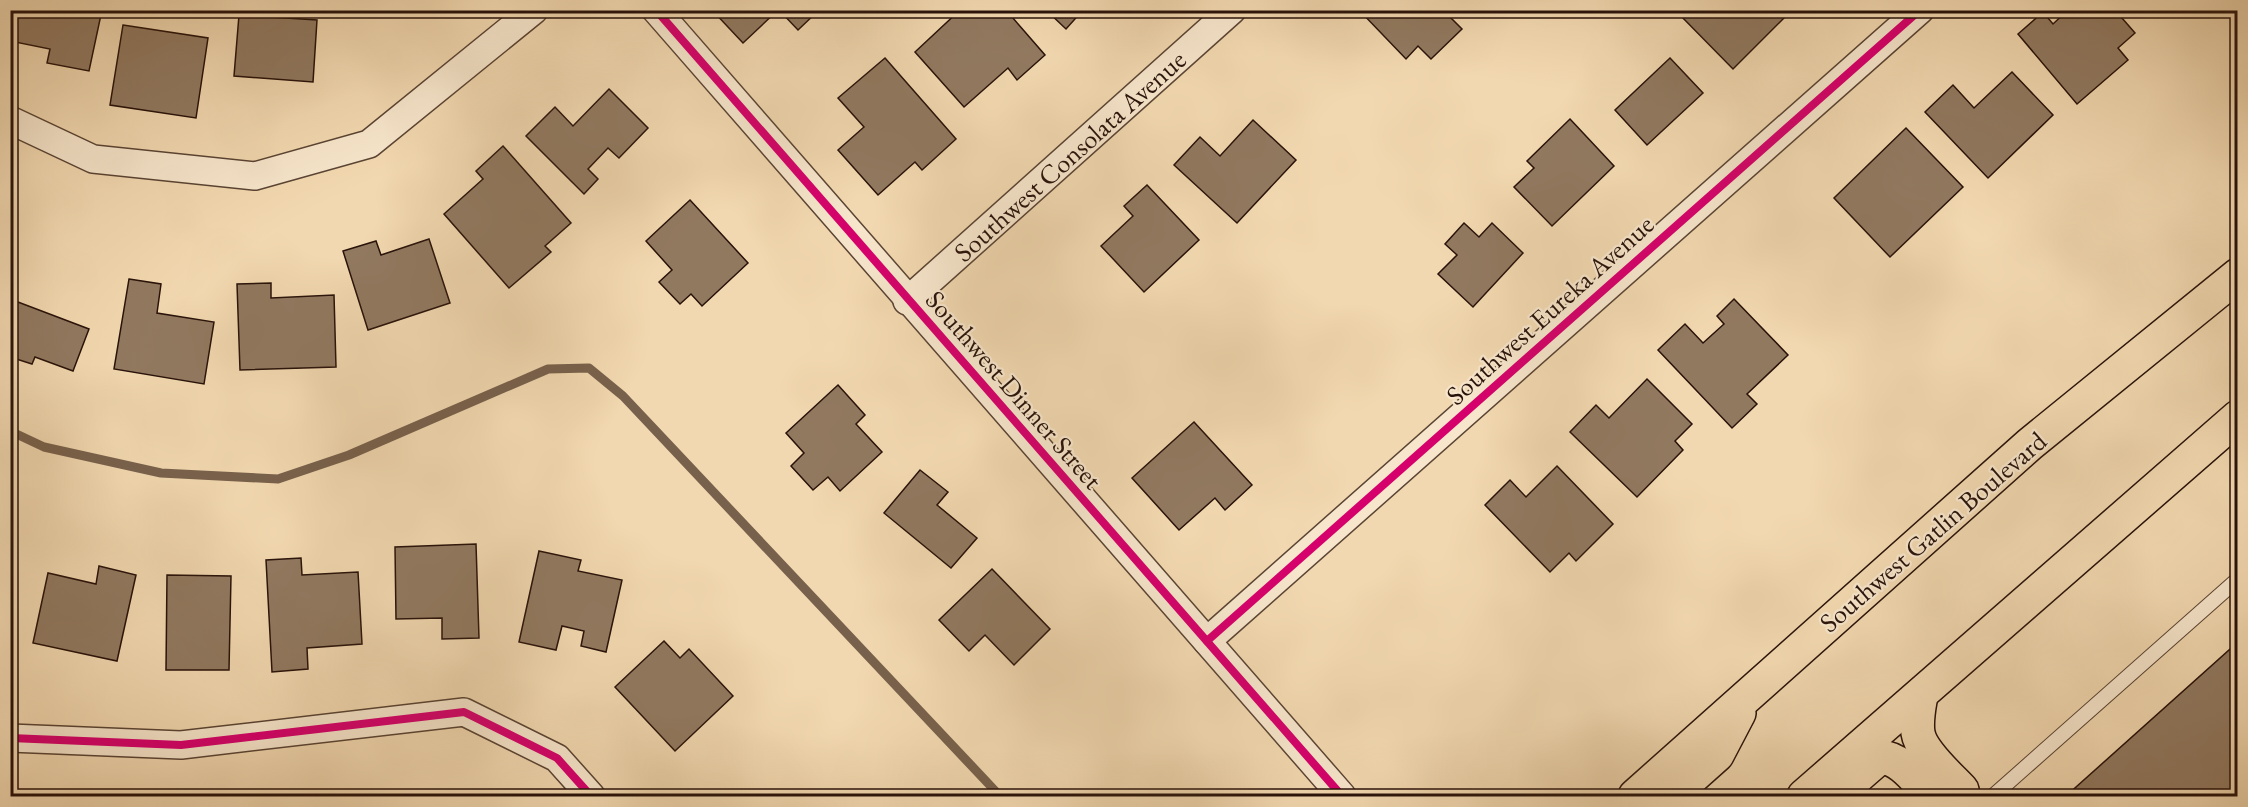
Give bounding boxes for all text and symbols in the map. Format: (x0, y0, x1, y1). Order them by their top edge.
street label: Southwest Consolata Avenue (946, 42, 1193, 269)
street label: Southwest Eureka Avenue (1438, 207, 1661, 412)
street label: Southwest Dinner Street (918, 283, 1111, 497)
street label: Southwest Gatlin Boulevard (1812, 423, 2054, 640)

